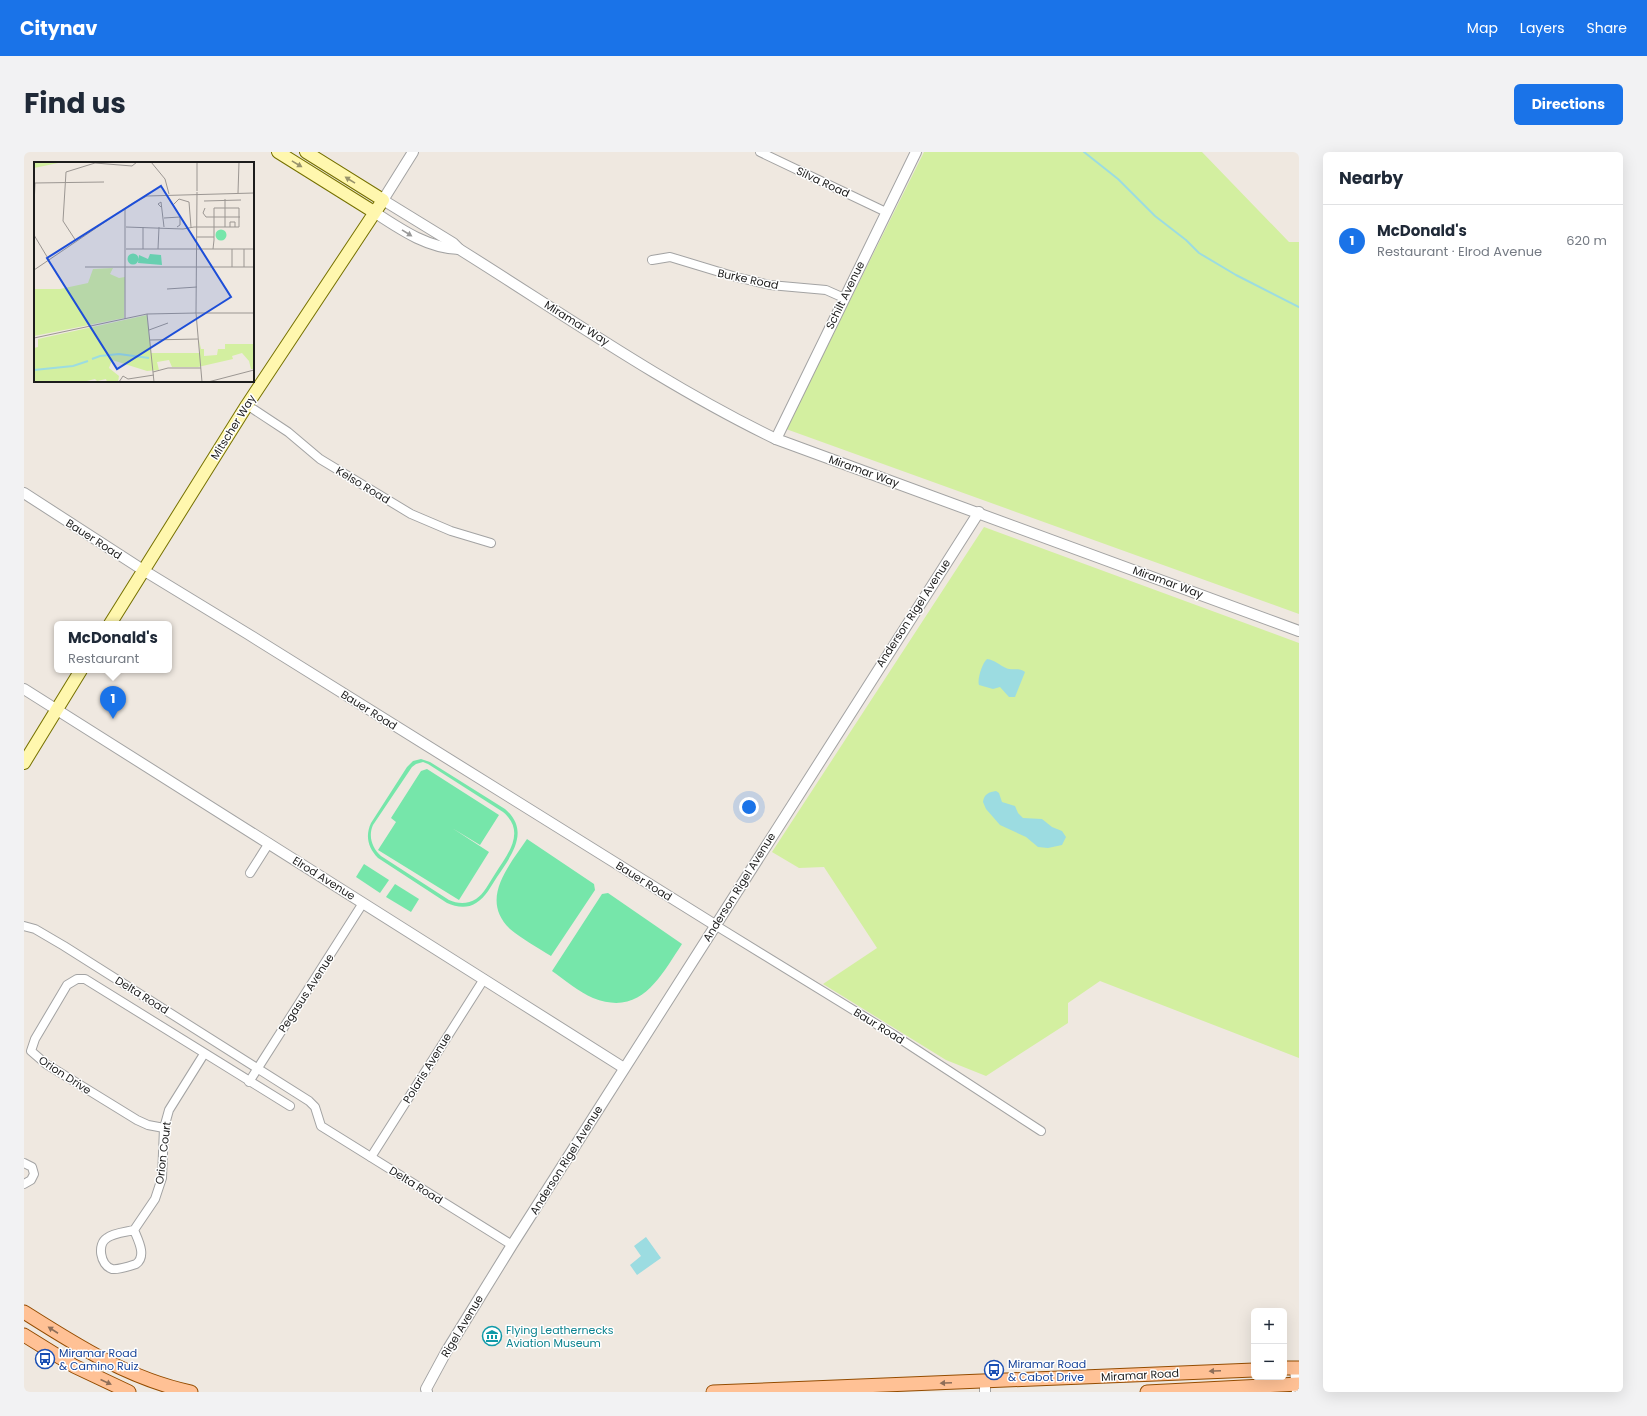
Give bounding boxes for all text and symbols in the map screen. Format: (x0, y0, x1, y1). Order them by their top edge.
text: Citynav (20, 15, 97, 42)
text: Map (1467, 18, 1498, 38)
text: Layers (1520, 18, 1564, 38)
text: Share (1586, 18, 1627, 38)
text: Find us (24, 84, 126, 123)
button: Directions (1514, 84, 1623, 125)
one-way arrow (291, 160, 303, 167)
inset map (34, 162, 254, 382)
street label: Silva Road (794, 163, 852, 201)
text: Nearby (1339, 166, 1403, 190)
one-way arrow (344, 176, 355, 183)
text: McDonald's (1377, 220, 1467, 241)
one-way arrow (402, 229, 412, 237)
text: 1 (1350, 231, 1354, 250)
text: 620 m (1566, 231, 1607, 250)
text: Restaurant · Elrod Avenue (1377, 242, 1542, 261)
street label: Schilt Avenue (822, 258, 868, 332)
street label: Burke Road (716, 265, 780, 293)
street label: Miramar Way (541, 297, 613, 350)
street label: Mitscher Way (207, 391, 260, 463)
street label: Miramar Way (827, 451, 902, 491)
street label: Kelso Road (333, 463, 393, 507)
street label: Bauer Road (63, 515, 125, 563)
street label: Anderson Rigel Avenue (872, 556, 954, 670)
street label: Miramar Way (1131, 562, 1206, 602)
popup (54, 621, 172, 673)
text: McDonald's (68, 627, 158, 648)
text: Restaurant (68, 649, 139, 668)
pin: 1 (100, 686, 126, 719)
street label: Bauer Road (338, 686, 400, 734)
your location (739, 797, 759, 817)
street label: Anderson Rigel Avenue (699, 829, 779, 945)
street label: Elrod Avenue (290, 852, 359, 904)
street label: Bauer Road (613, 857, 675, 905)
street label: Pegasus Avenue (275, 950, 338, 1035)
street label: Delta Road (112, 972, 172, 1018)
street label: Baur Road (851, 1004, 907, 1048)
street label: Polaris Avenue (399, 1030, 455, 1106)
street label: Orion Drive (35, 1052, 95, 1098)
street label: Anderson Rigel Avenue (526, 1102, 606, 1218)
street label: Orion Court (151, 1121, 175, 1185)
street label: Delta Road (386, 1162, 446, 1208)
street label: Rigel Avenue (437, 1291, 487, 1360)
map controls (1251, 1308, 1287, 1380)
button: + (1251, 1308, 1287, 1344)
place label: Flying Leathernecks Aviation Museum (506, 1322, 614, 1351)
museum icon: Flying Leathernecks Aviation Museum (481, 1325, 503, 1347)
one-way arrow (48, 1327, 59, 1334)
button: − (1251, 1344, 1287, 1380)
place label: Miramar Road & Camino Ruiz (59, 1345, 139, 1374)
bus stop icon: Miramar Road & Camino Ruiz (34, 1348, 56, 1370)
place label: Miramar Road & Cabot Drive (1008, 1356, 1086, 1385)
bus stop icon: Miramar Road & Cabot Drive (983, 1359, 1005, 1381)
street label: Miramar Road (1101, 1365, 1179, 1385)
one-way arrow (1209, 1368, 1221, 1375)
one-way arrow (101, 1379, 112, 1385)
one-way arrow (940, 1380, 952, 1387)

